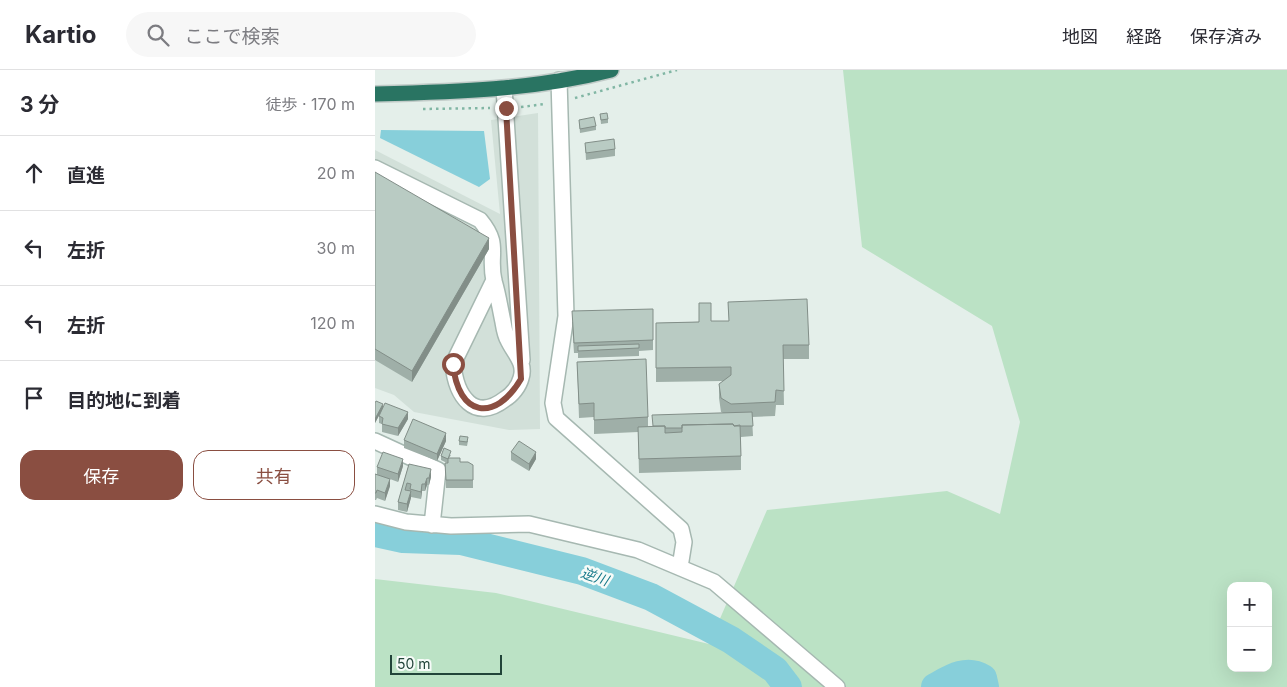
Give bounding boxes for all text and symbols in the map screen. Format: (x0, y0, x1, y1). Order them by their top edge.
search box (126, 12, 476, 57)
text: Kartio (25, 20, 96, 49)
icon: search (144, 21, 172, 49)
text: ここで検索 (184, 25, 279, 48)
text: 地図 (1062, 26, 1098, 47)
text: 経路 (1126, 26, 1162, 47)
text: 保存済み (1190, 26, 1262, 47)
text: 3 分 (20, 92, 60, 117)
text: 徒歩 · 170 m (265, 94, 355, 114)
route end (495, 97, 518, 120)
icon: ahead (20, 159, 48, 187)
text: 20 m (317, 163, 355, 183)
text: 直進 (67, 164, 105, 187)
icon: left (20, 234, 48, 262)
text: 30 m (317, 238, 355, 258)
text: 左折 (67, 239, 105, 262)
icon: left (20, 309, 48, 337)
text: 120 m (310, 313, 355, 333)
text: 左折 (67, 314, 105, 337)
route start (442, 353, 465, 376)
icon: arrive (20, 384, 48, 412)
text: 目的地に到着 (67, 389, 181, 412)
button: 保存 (20, 450, 183, 500)
button: 共有 (193, 450, 355, 500)
water label: 逆川 (579, 563, 613, 589)
map controls (1227, 582, 1272, 672)
button: + (1227, 582, 1272, 627)
button: − (1227, 627, 1272, 672)
scale bar (390, 652, 503, 675)
text: 50 m (397, 655, 431, 672)

